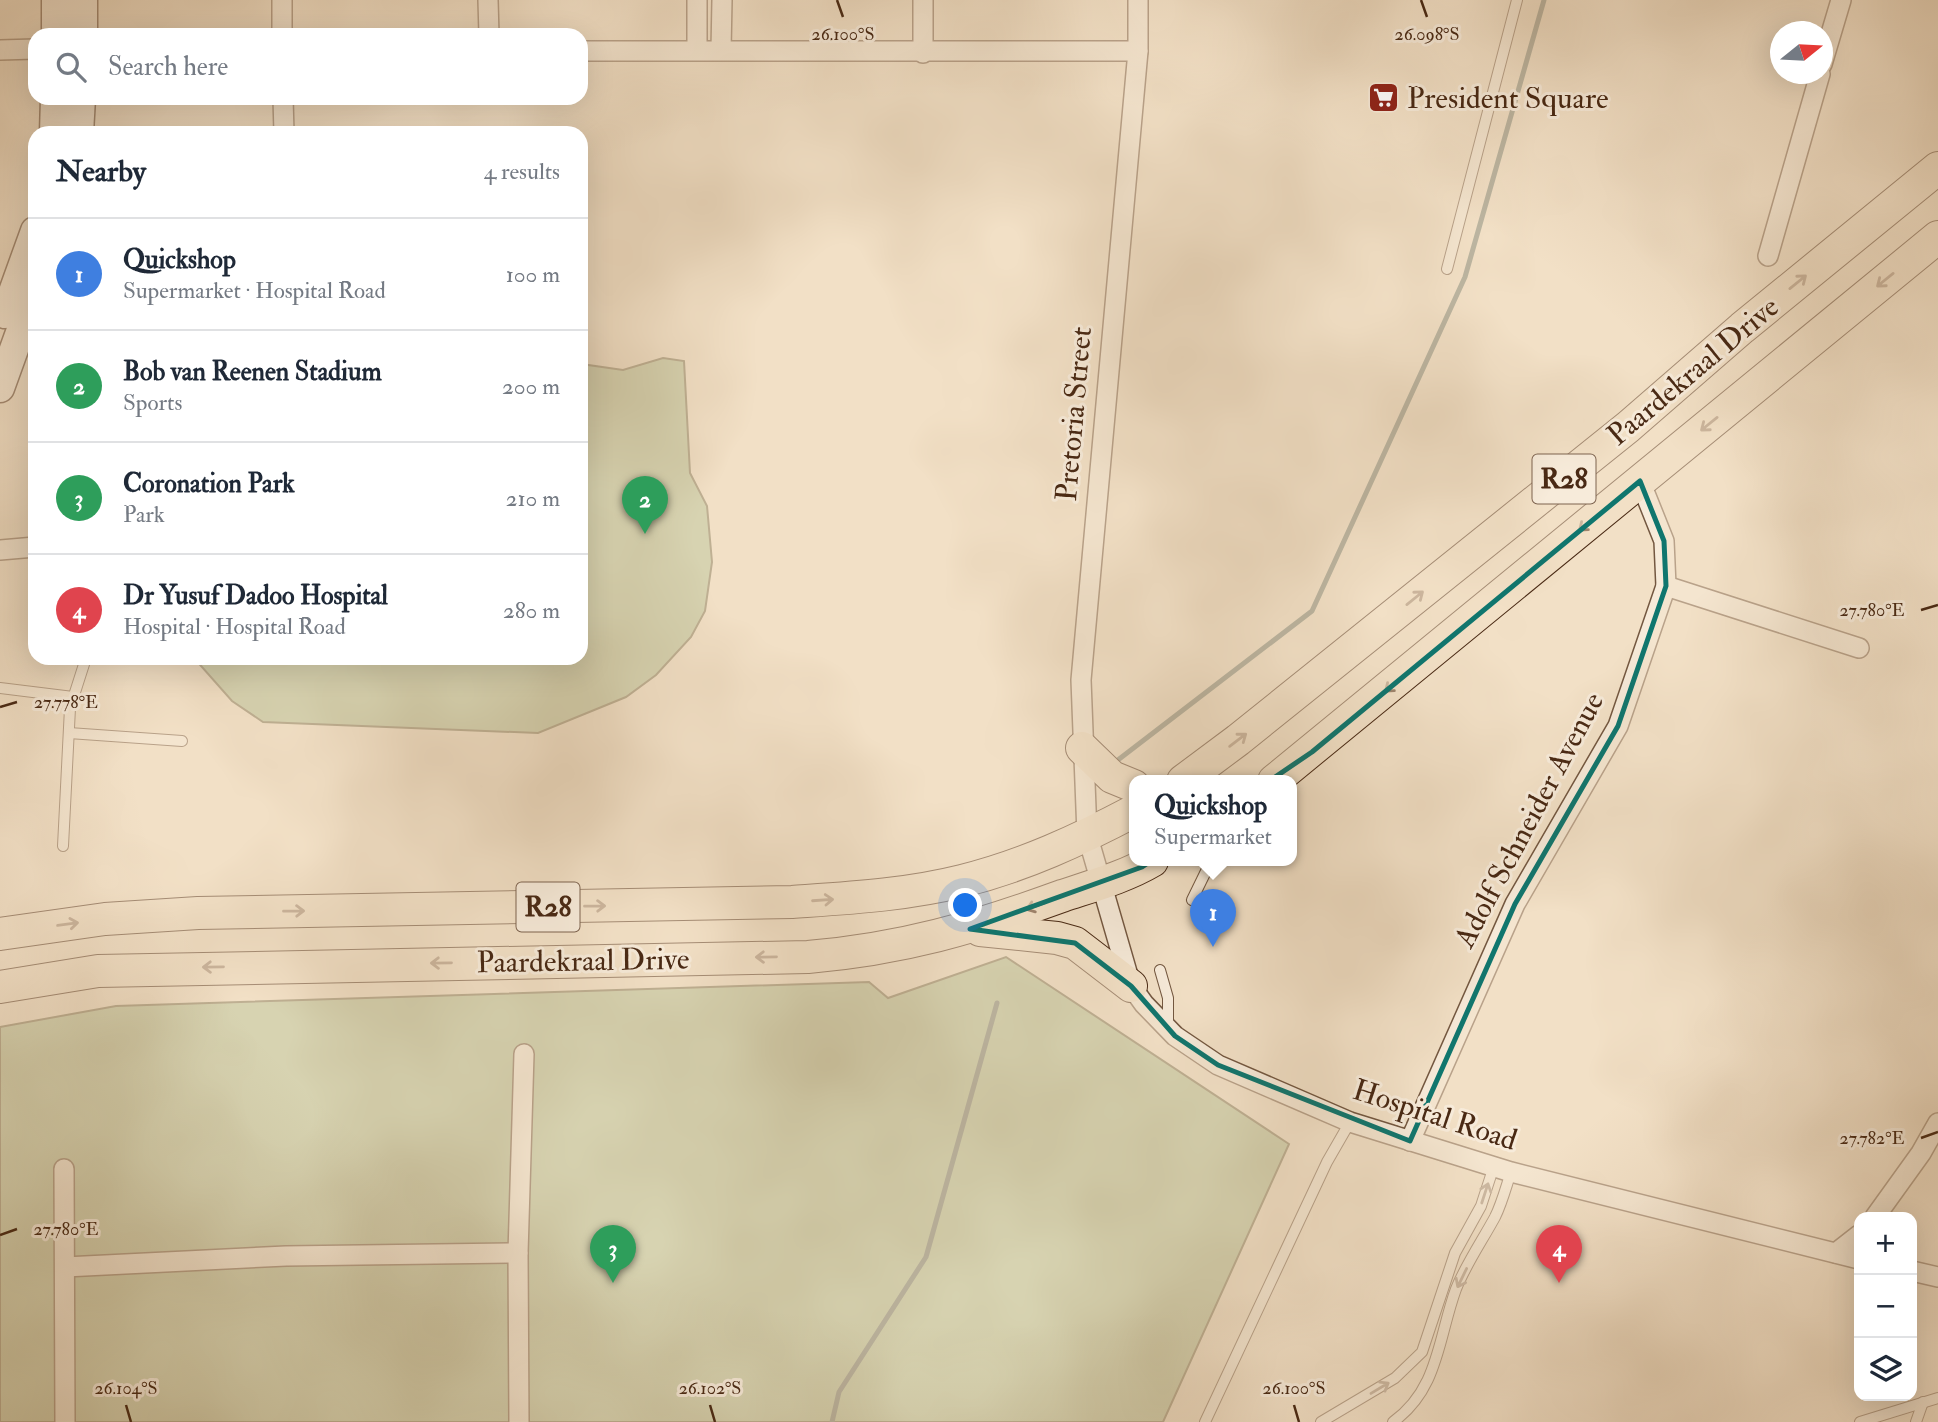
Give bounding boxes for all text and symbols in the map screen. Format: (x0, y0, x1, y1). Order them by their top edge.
north arrow (1770, 21, 1833, 84)
text: 26.100°S (812, 23, 874, 46)
text: 26.098°S (1395, 23, 1459, 46)
search box (28, 28, 588, 105)
icon: search (52, 48, 90, 86)
text: Search here (108, 51, 228, 83)
place label: President Square (1407, 80, 1609, 117)
supermarket icon: President Square (1367, 81, 1401, 115)
text: Nearby (56, 153, 146, 190)
text: 4 results (484, 157, 560, 186)
text: Quickshop (123, 244, 236, 276)
text: 1 (75, 260, 83, 289)
text: 100 m (506, 260, 560, 289)
one-way arrow (1877, 272, 1895, 288)
one-way arrow (1789, 274, 1807, 289)
text: Supermarket · Hospital Road (123, 276, 386, 305)
street label: Paardekraal Drive (1600, 288, 1786, 454)
street label: Pretoria Street (1048, 325, 1100, 503)
text: Bob van Reenen Stadium (123, 356, 382, 388)
text: 2 (73, 372, 85, 401)
text: 200 m (502, 372, 560, 401)
text: Sports (123, 388, 182, 417)
one-way arrow (1701, 416, 1719, 432)
road number: R28 (1532, 454, 1596, 504)
text: Coronation Park (123, 468, 295, 500)
pin: 2 (622, 476, 668, 534)
text: 3 (75, 484, 83, 513)
text: 210 m (506, 484, 560, 513)
text: Park (123, 500, 165, 529)
one-way arrow (1579, 516, 1597, 532)
text: Dr Yusuf Dadoo Hospital (123, 580, 388, 612)
one-way arrow (1405, 590, 1423, 605)
text: 4 (73, 596, 85, 625)
text: 280 m (503, 596, 560, 625)
text: 27.780°E (1840, 599, 1905, 622)
text: Hospital · Hospital Road (123, 612, 346, 641)
one-way arrow (1384, 677, 1402, 693)
street label: Adolf Schneider Avenue (1446, 686, 1612, 955)
text: 27.778°E (34, 691, 98, 714)
one-way arrow (1228, 733, 1246, 748)
popup (1129, 775, 1297, 866)
text: Quickshop (1154, 790, 1267, 822)
text: Supermarket (1154, 822, 1272, 851)
road number: R28 (516, 883, 580, 932)
your location (948, 888, 982, 922)
pin: 1 (1190, 889, 1236, 947)
one-way arrow (811, 893, 834, 906)
one-way arrow (584, 899, 607, 913)
one-way arrow (1025, 900, 1047, 913)
one-way arrow (283, 904, 306, 918)
one-way arrow (56, 918, 78, 931)
street label: Paardekraal Drive (476, 941, 690, 981)
one-way arrow (755, 950, 778, 964)
one-way arrow (429, 957, 452, 970)
one-way arrow (202, 961, 225, 974)
street label: Hospital Road (1348, 1071, 1522, 1159)
text: 27.782°E (1840, 1127, 1904, 1150)
one-way arrow (1480, 1183, 1492, 1205)
map controls (1854, 1212, 1917, 1401)
button: + (1854, 1212, 1917, 1275)
text: 27.780°E (34, 1218, 99, 1241)
pin: 3 (590, 1225, 636, 1283)
pin: 4 (1536, 1225, 1582, 1283)
one-way arrow (1455, 1267, 1468, 1288)
button: − (1854, 1275, 1917, 1338)
button: layers (1854, 1338, 1917, 1401)
text: 26.104°S (94, 1377, 158, 1400)
text: 26.102°S (679, 1377, 741, 1400)
text: 26.100°S (1263, 1377, 1325, 1400)
one-way arrow (1369, 1380, 1389, 1394)

